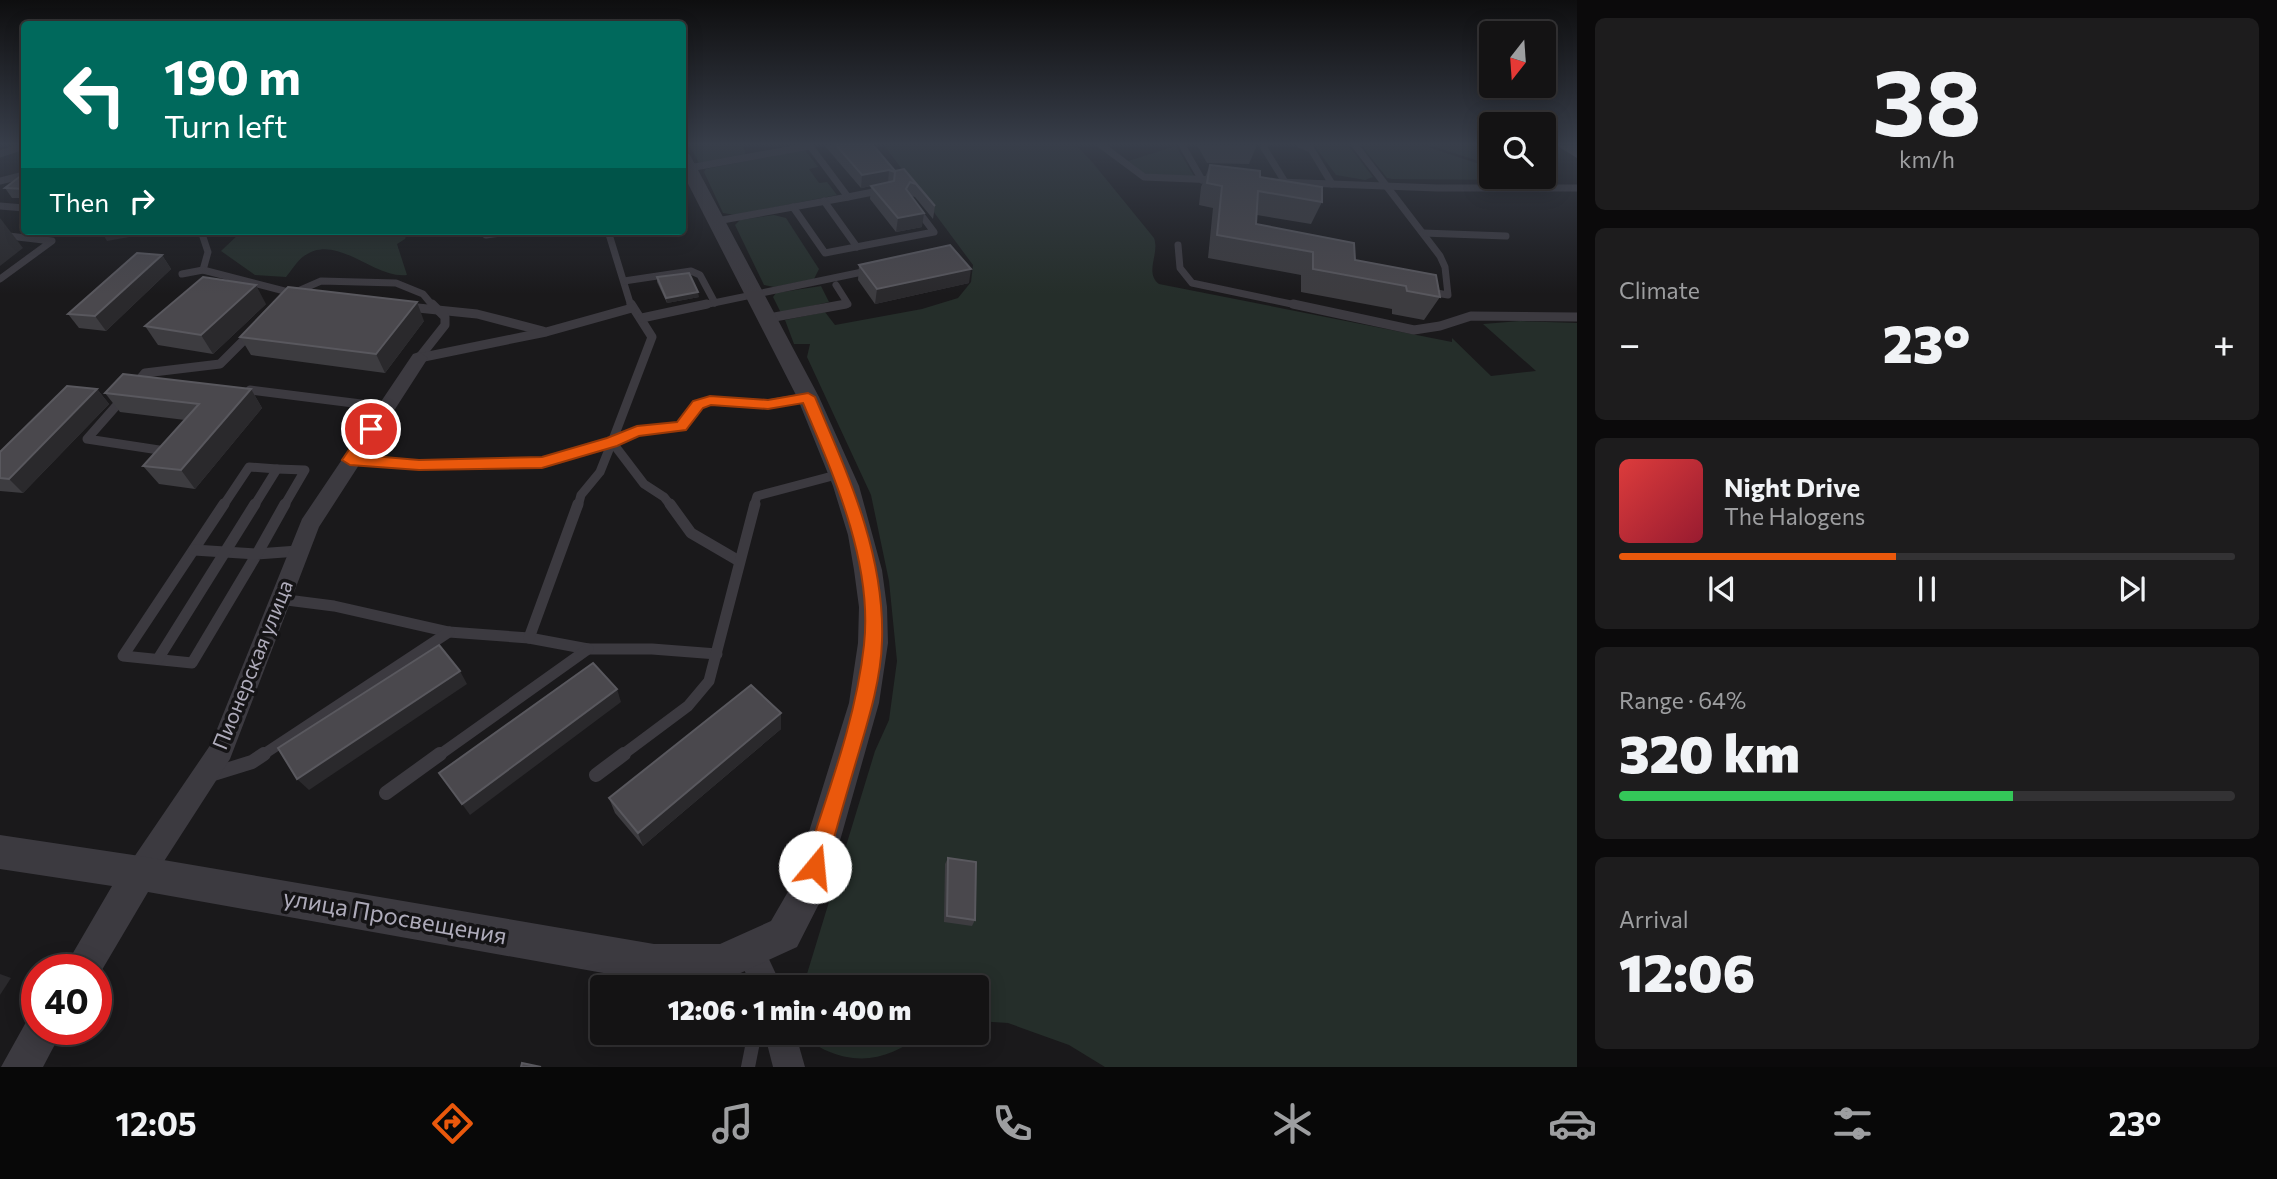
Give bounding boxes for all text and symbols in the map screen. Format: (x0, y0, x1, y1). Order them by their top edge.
north arrow (1479, 21, 1556, 98)
map controls (1479, 21, 1556, 189)
text: 38 (1872, 43, 1982, 155)
text: 190 m (164, 45, 301, 105)
icon: left (49, 49, 140, 140)
text: Turn left (164, 105, 288, 145)
button: search (1479, 112, 1556, 189)
text: km/h (1899, 145, 1955, 173)
icon: right (123, 182, 161, 220)
text: Then (49, 186, 109, 217)
text: Climate (1619, 276, 1700, 304)
text: 23° (1883, 310, 1970, 374)
text: − (1619, 319, 1641, 366)
text: + (2213, 319, 2235, 366)
pin (341, 399, 401, 459)
icon: arrive (352, 410, 390, 448)
text: Night Drive (1724, 471, 1860, 502)
text: The Halogens (1724, 502, 1865, 530)
icon: previous (1703, 570, 1741, 608)
icon: pause (1908, 570, 1946, 608)
icon: next (2113, 570, 2151, 608)
street label: Пионерская улица (206, 576, 297, 753)
text: Range · 64% (1619, 686, 1746, 714)
text: 320 km (1619, 720, 1800, 784)
position arrow (778, 830, 852, 904)
street label: улица Просвещения (281, 882, 509, 949)
text: Arrival (1619, 905, 1689, 933)
text: 12:06 (1619, 939, 1755, 1003)
speed limit sign: 40 (21, 954, 112, 1045)
text: 12:06 · 1 min · 400 m (668, 994, 911, 1025)
icon: directions (428, 1099, 477, 1148)
icon: music (708, 1099, 757, 1148)
icon: phone (988, 1099, 1037, 1148)
icon: climate (1268, 1099, 1317, 1148)
icon: car (1548, 1099, 1597, 1148)
icon: filters (1828, 1099, 1877, 1148)
text: 12:05 (116, 1103, 197, 1143)
text: 23° (2109, 1103, 2161, 1143)

